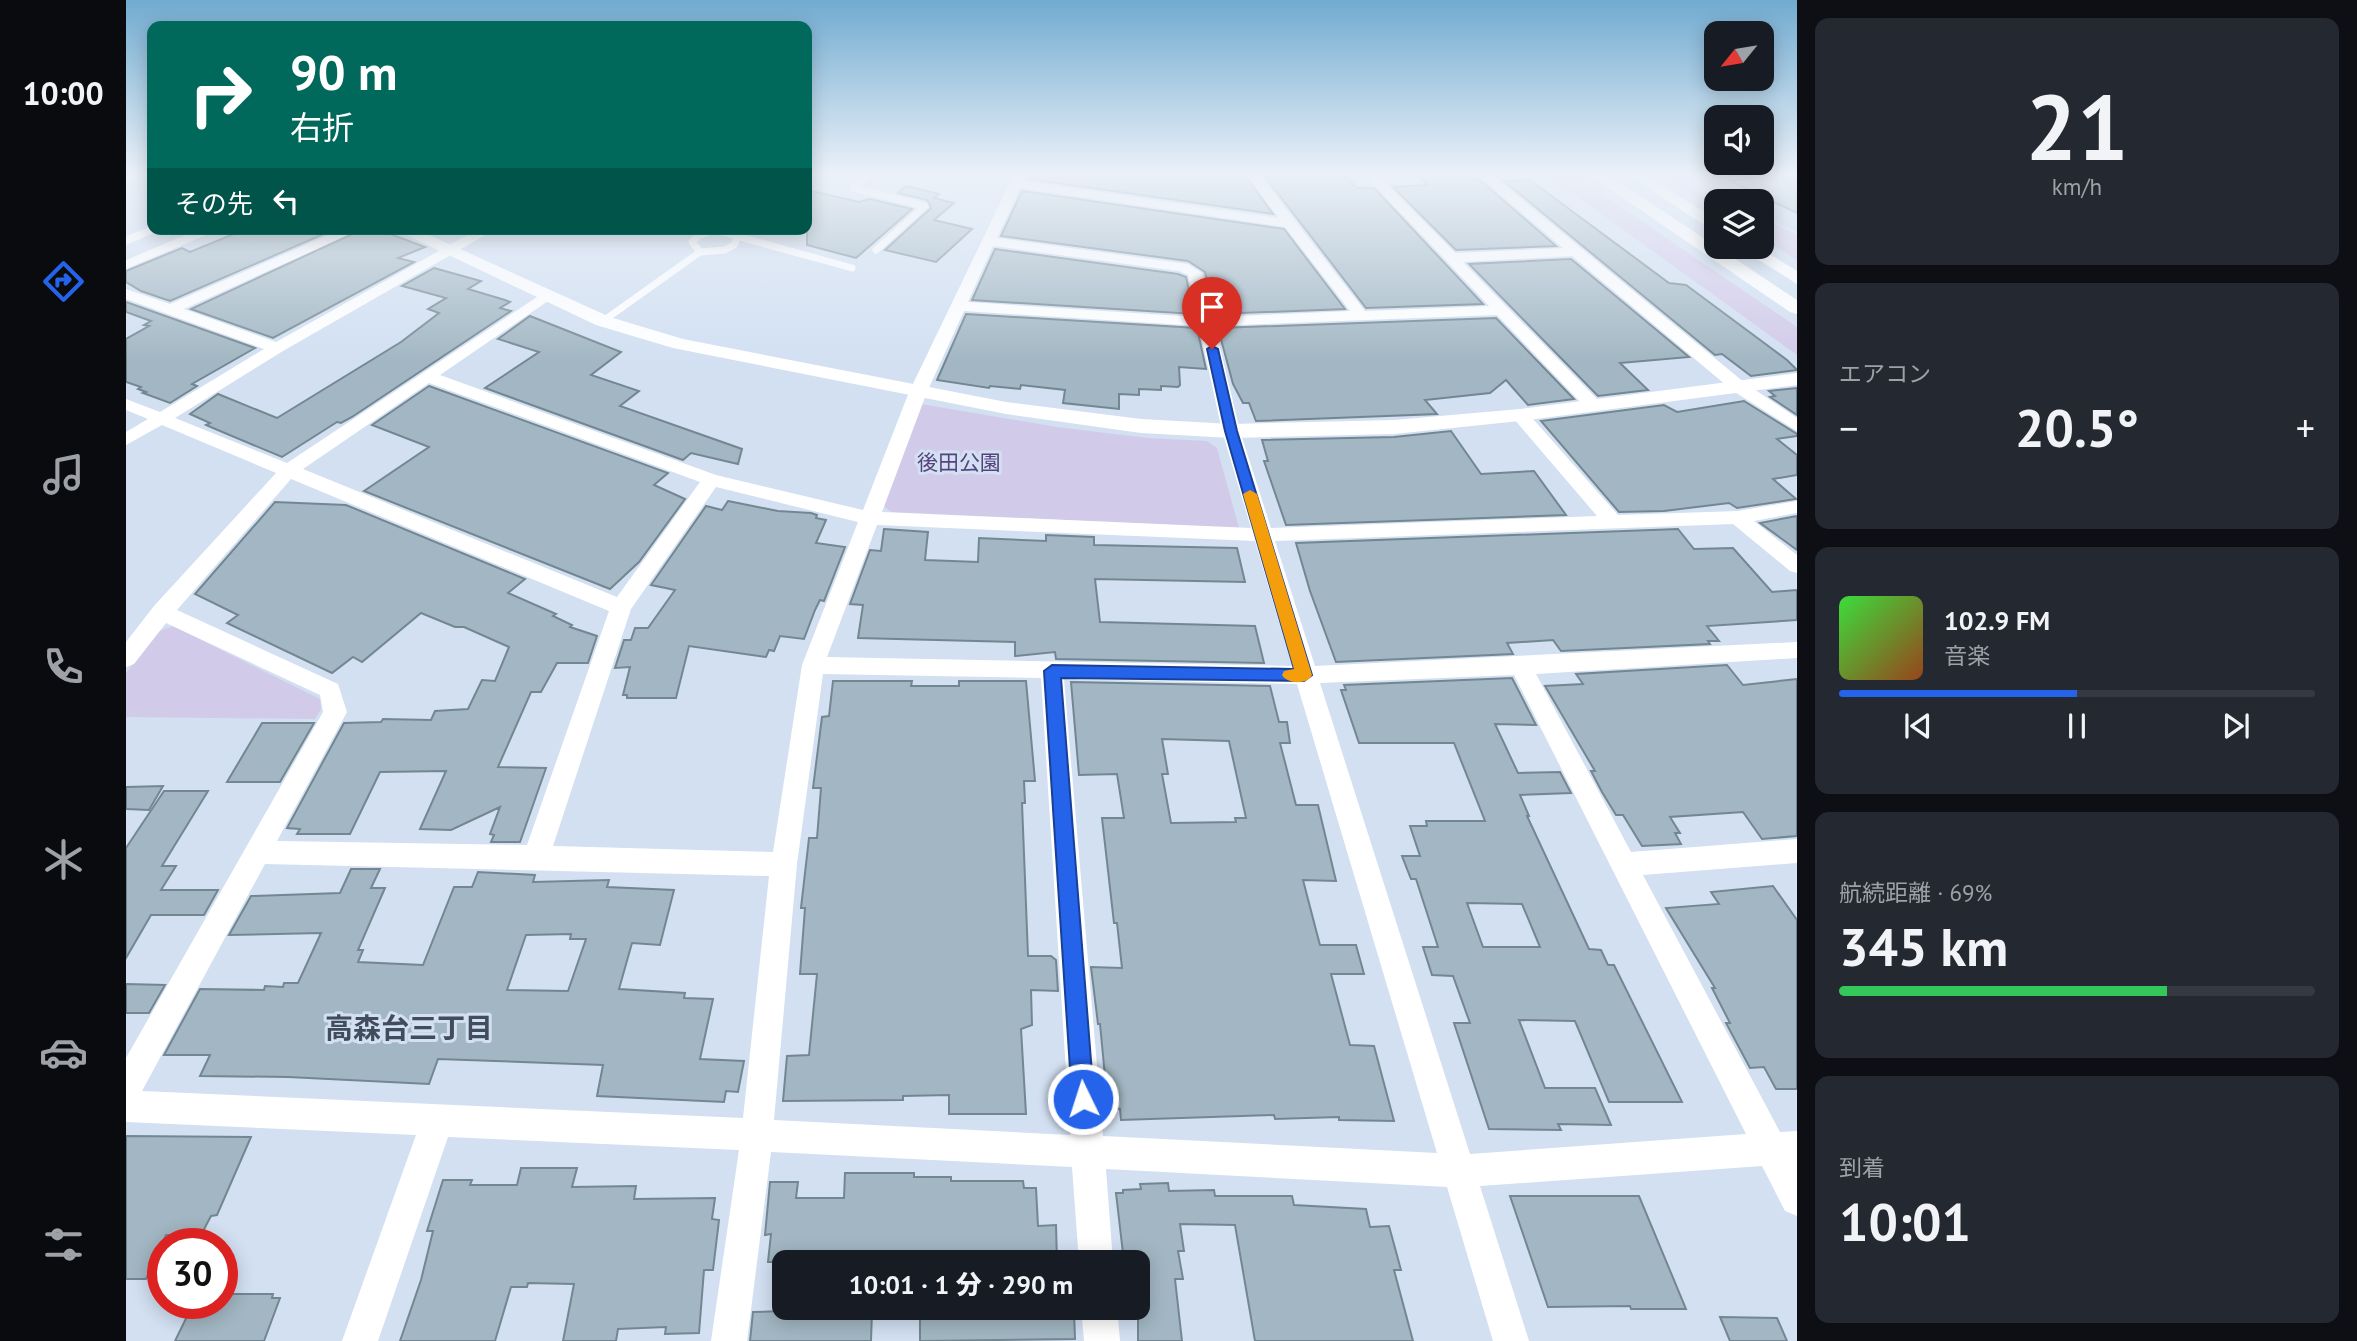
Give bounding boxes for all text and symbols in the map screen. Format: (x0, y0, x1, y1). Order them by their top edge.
north arrow (1704, 21, 1774, 91)
map controls (1704, 21, 1774, 259)
text: 90 m (290, 40, 397, 104)
icon: right (175, 49, 266, 140)
text: 21 (2025, 67, 2129, 185)
text: 10:00 (22, 72, 104, 114)
button: sound (1704, 105, 1774, 175)
text: 右折 (290, 106, 354, 148)
text: km/h (2052, 172, 2102, 201)
icon: left (267, 182, 305, 220)
text: その先 (175, 187, 253, 220)
button: layers (1704, 189, 1774, 259)
icon: directions (39, 257, 88, 306)
pin (1182, 277, 1242, 349)
icon: arrive (1193, 288, 1231, 326)
text: エアコン (1839, 359, 1931, 388)
text: 20.5° (2015, 394, 2139, 461)
text: − (1839, 403, 1858, 452)
text: + (2296, 403, 2315, 452)
park label: 後田公園 (917, 449, 1001, 476)
icon: music (39, 450, 88, 499)
text: 102.9 FM (1944, 604, 2050, 637)
text: 音楽 (1944, 641, 1990, 670)
icon: phone (39, 642, 88, 691)
icon: previous (1899, 707, 1937, 745)
icon: pause (2058, 707, 2096, 745)
icon: next (2217, 707, 2255, 745)
icon: climate (39, 835, 88, 884)
text: 航続距離 · 69% (1839, 878, 1992, 907)
text: 345 km (1839, 913, 2008, 980)
district label: 高森台三丁目 (325, 1009, 493, 1046)
icon: car (39, 1028, 88, 1077)
position arrow (1046, 1062, 1120, 1136)
text: 到着 (1839, 1153, 1885, 1182)
text: 10:01 (1839, 1188, 1971, 1255)
icon: filters (39, 1220, 88, 1269)
speed limit sign: 30 (147, 1228, 238, 1319)
text: 10:01 · 1 分 · 290 m (849, 1268, 1073, 1301)

